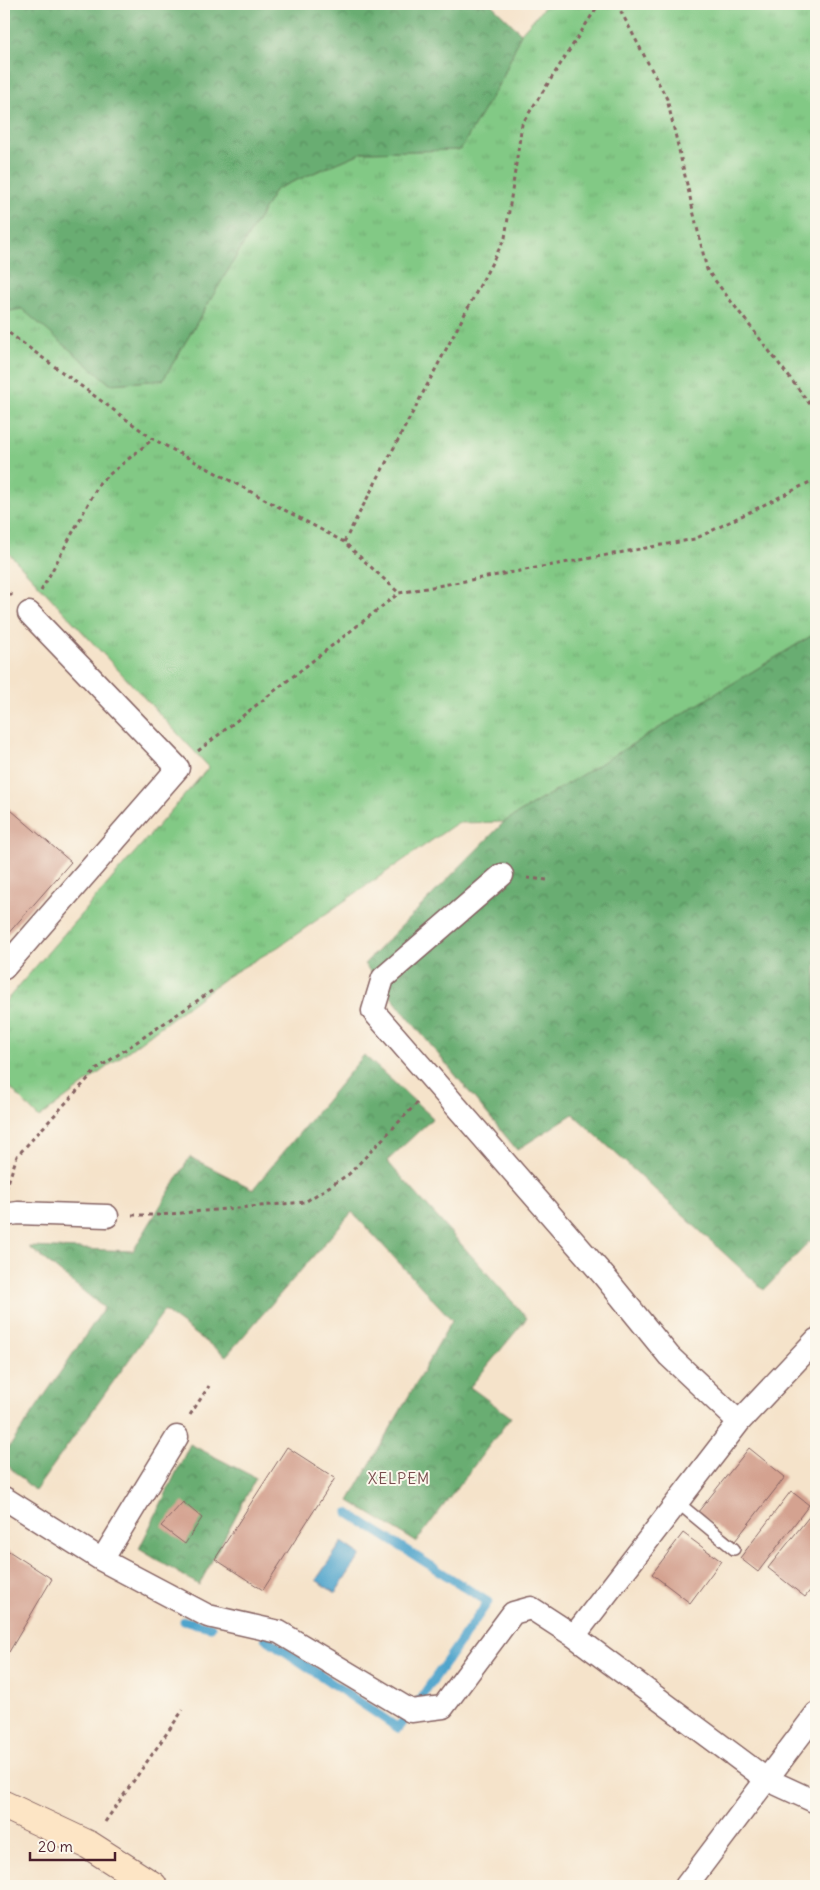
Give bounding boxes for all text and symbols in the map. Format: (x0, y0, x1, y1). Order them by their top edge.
district label: XELPEM (368, 1469, 430, 1488)
scale bar (30, 1830, 115, 1862)
text: 20 m (38, 1837, 73, 1856)

